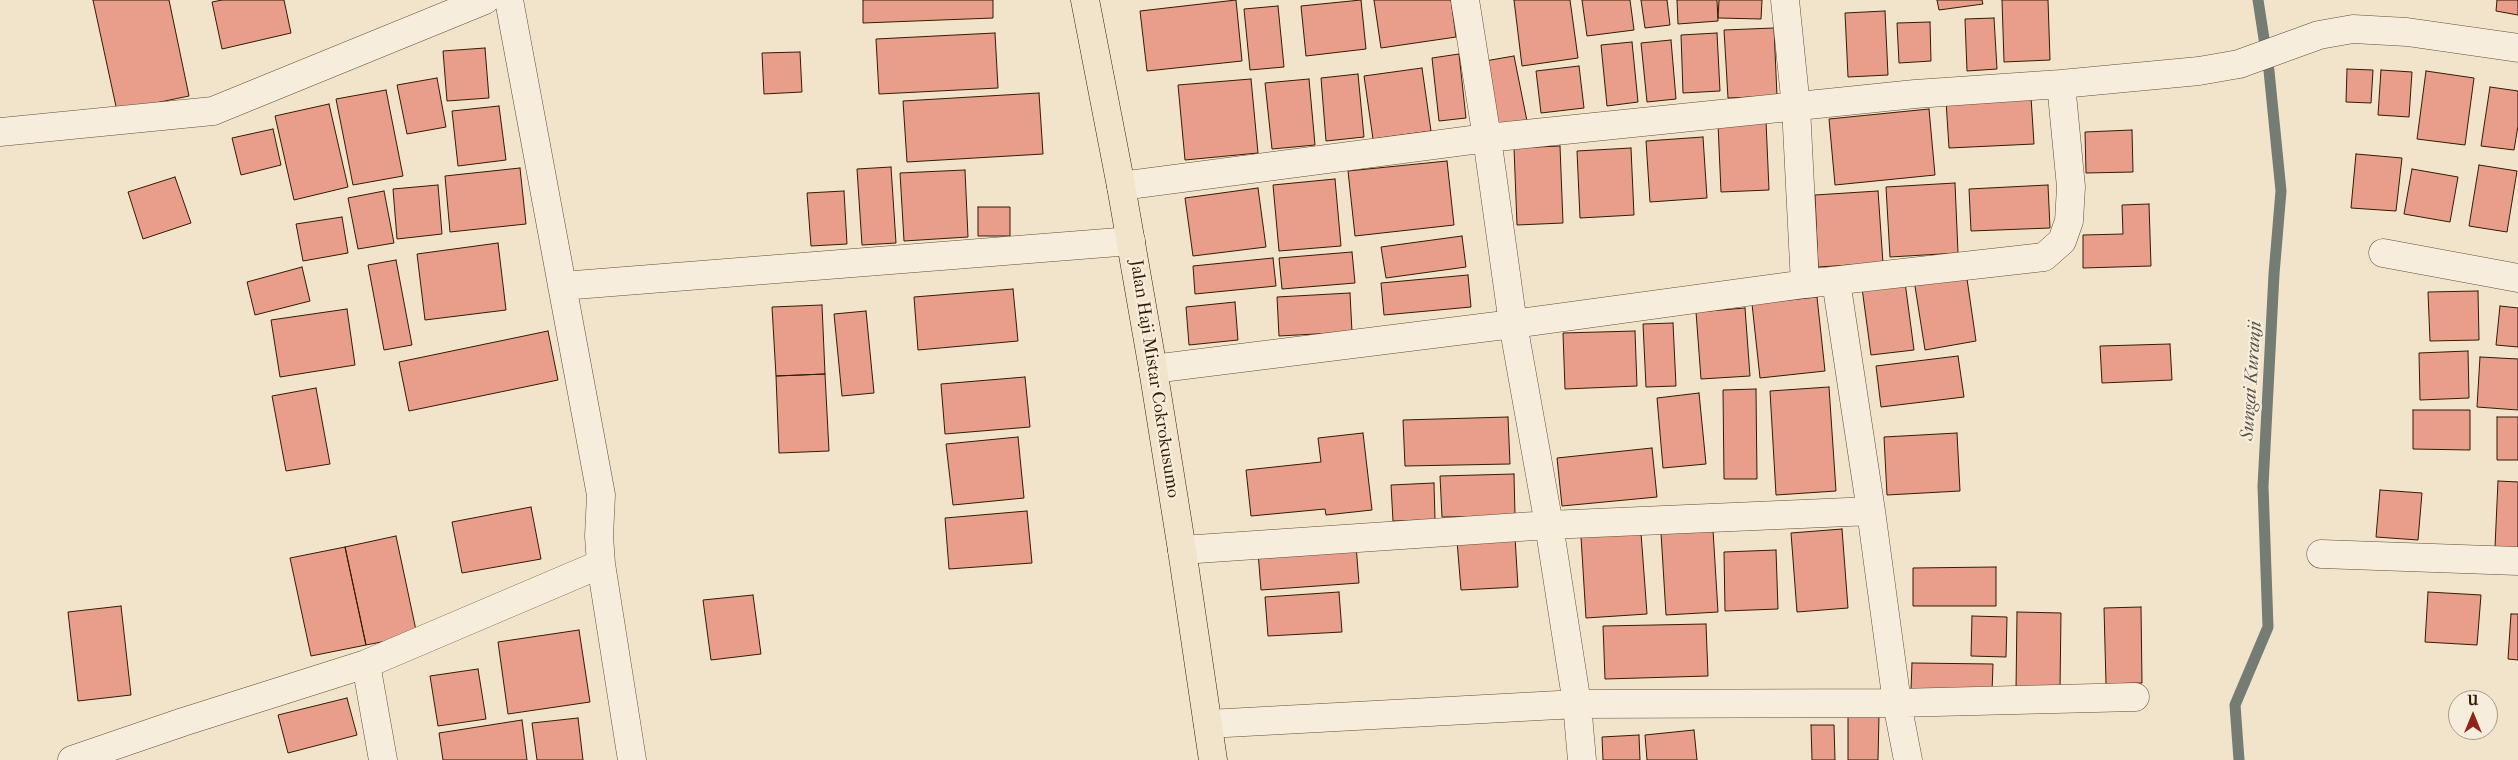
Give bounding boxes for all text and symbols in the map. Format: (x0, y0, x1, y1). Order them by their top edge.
street label: Jalan Haji Mistar Cokrokusumo (1125, 258, 1183, 500)
water label: Sungai Kuranji (2236, 320, 2268, 442)
north arrow (2448, 690, 2498, 740)
text: U (2468, 692, 2478, 709)

